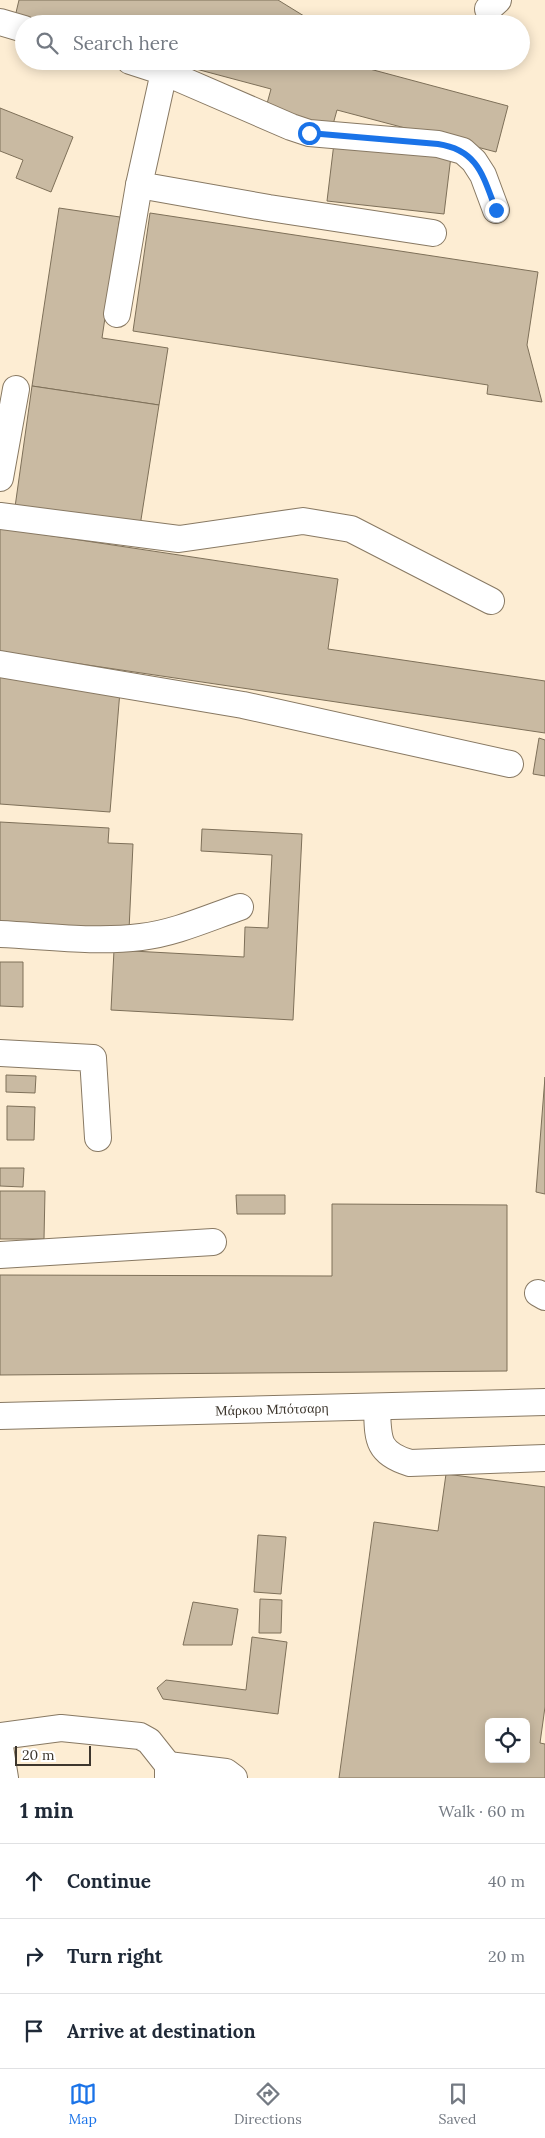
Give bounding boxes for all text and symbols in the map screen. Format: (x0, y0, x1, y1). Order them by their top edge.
search box (15, 15, 530, 70)
icon: search (33, 29, 61, 57)
text: Search here (73, 31, 179, 55)
route start (298, 122, 321, 145)
route end (485, 199, 508, 222)
street label: Μάρκου Μπότσαρη (215, 1399, 329, 1419)
map controls (485, 1718, 530, 1763)
button: locate (485, 1718, 530, 1763)
scale bar (15, 1743, 91, 1766)
text: 20 m (22, 1746, 54, 1764)
text: 1 min (20, 1797, 74, 1824)
text: Walk · 60 m (438, 1801, 525, 1821)
icon: ahead (20, 1867, 48, 1895)
text: Continue (67, 1869, 151, 1893)
text: 40 m (488, 1871, 525, 1891)
icon: right (20, 1942, 48, 1970)
text: Turn right (67, 1944, 163, 1968)
text: 20 m (488, 1946, 525, 1966)
icon: arrive (20, 2017, 48, 2045)
text: Arrive at destination (67, 2019, 256, 2043)
tab: Map (68, 2080, 97, 2128)
tab: Directions (234, 2080, 302, 2128)
tab: Saved (439, 2080, 477, 2128)

